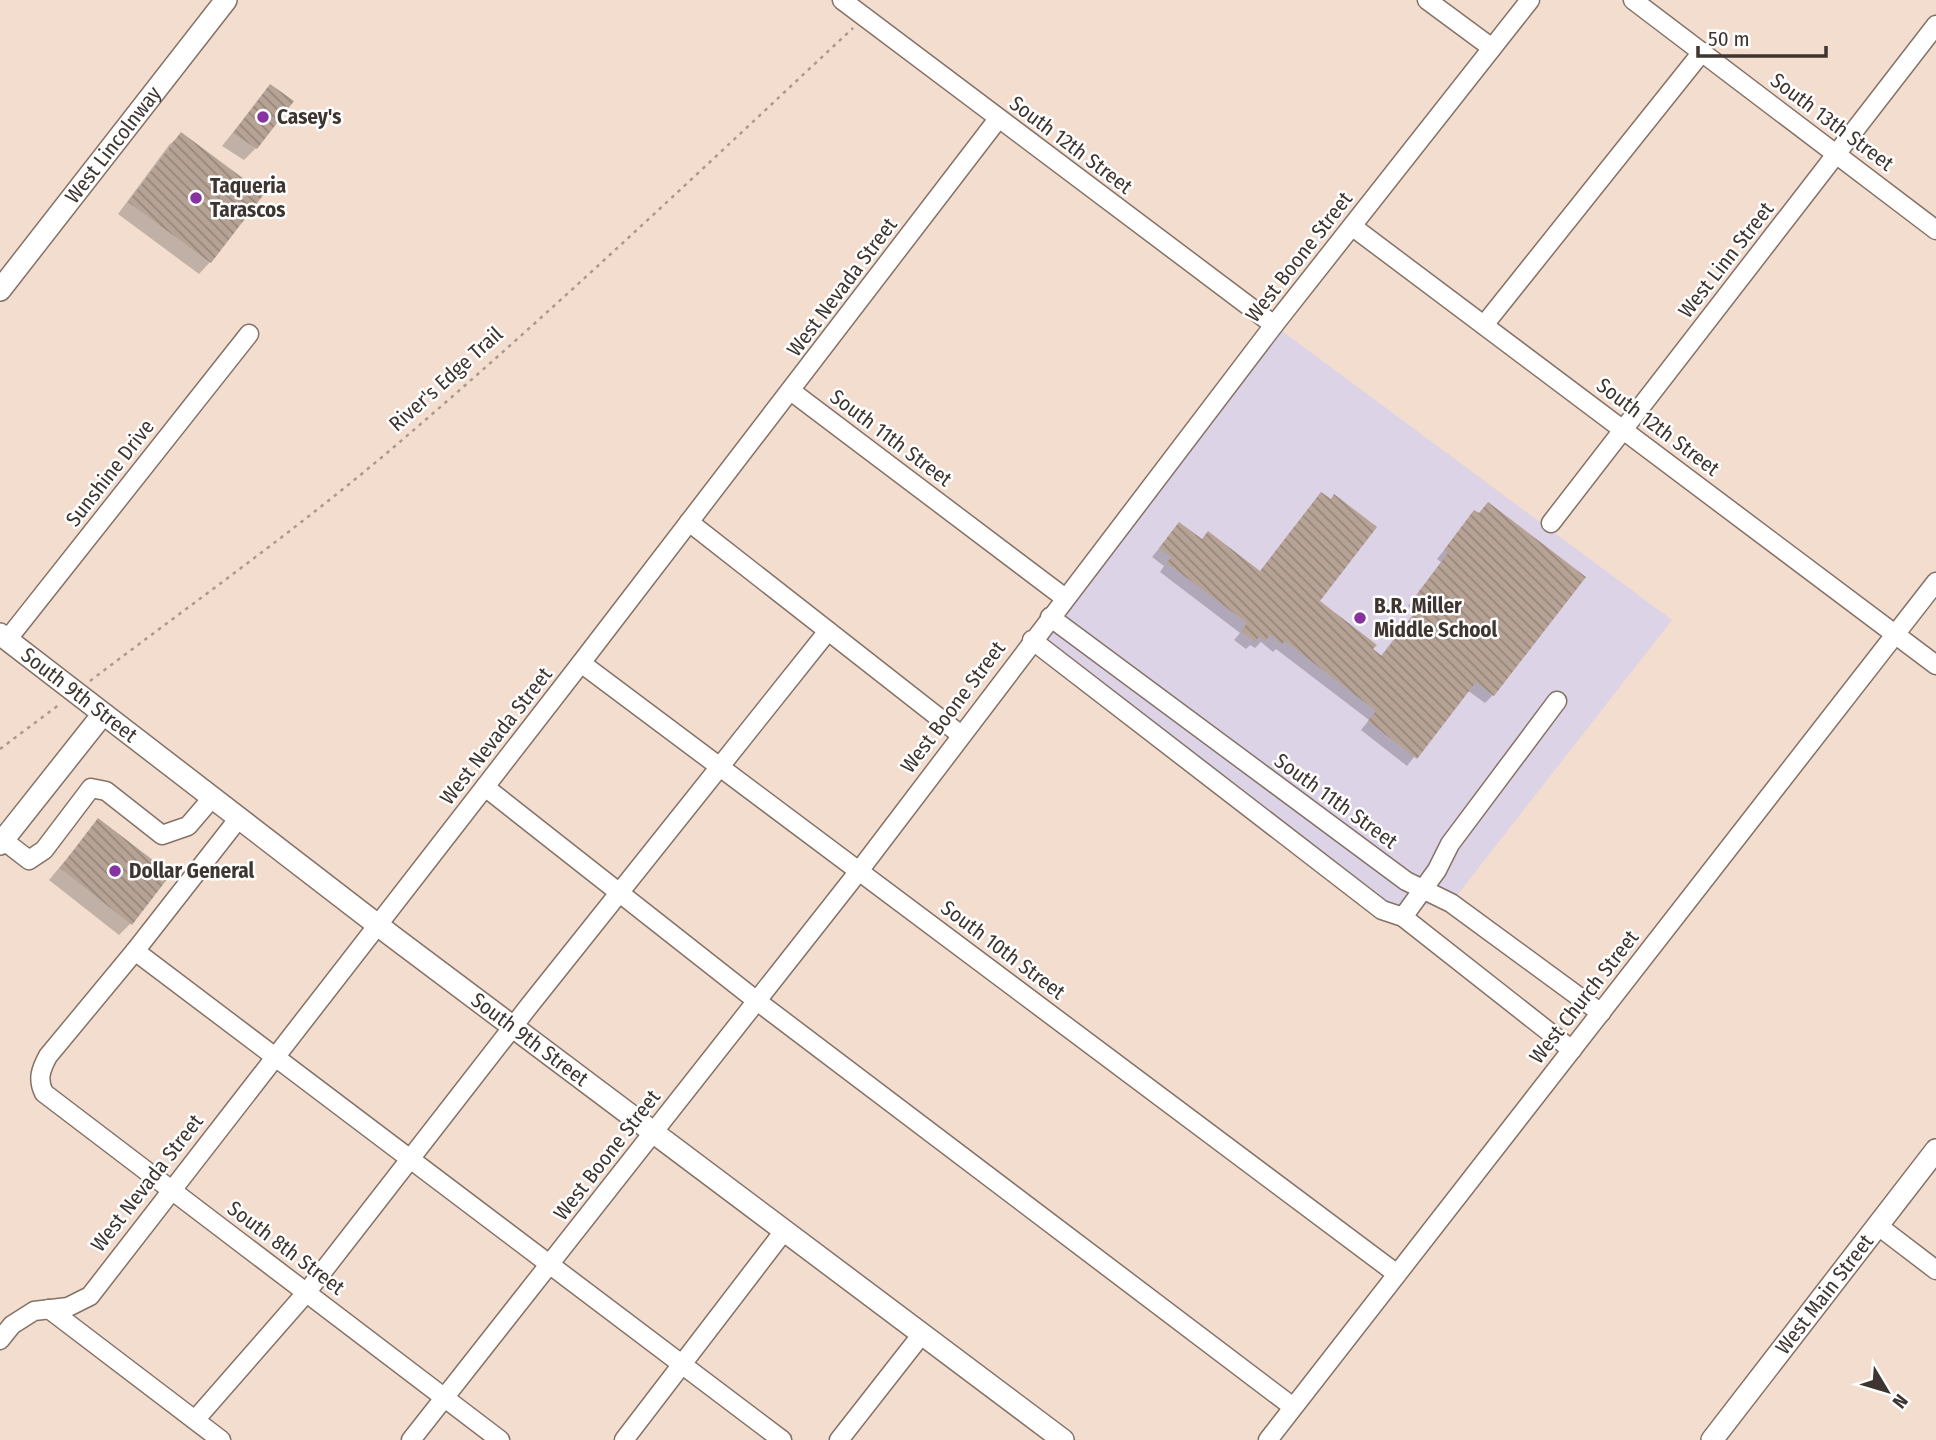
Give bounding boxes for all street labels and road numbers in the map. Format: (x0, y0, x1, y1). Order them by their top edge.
street label: South 13th Street (1765, 67, 1899, 177)
street label: West Lincolnway (59, 81, 167, 209)
street label: South 12th Street (1004, 90, 1138, 200)
street label: West Boone Street (1240, 187, 1358, 327)
street label: West Linn Street (1673, 197, 1779, 323)
street label: West Nevada Street (781, 212, 903, 362)
street label: River's Edge Trail (384, 321, 509, 437)
street label: South 12th Street (1591, 372, 1725, 482)
street label: South 11th Street (825, 384, 957, 492)
street label: Sunshine Drive (60, 414, 160, 532)
street label: West Boone Street (895, 636, 1011, 778)
street label: South 9th Street (16, 642, 143, 748)
street label: West Nevada Street (434, 662, 558, 810)
street label: South 11th Street (1269, 748, 1403, 854)
street label: South 10th Street (936, 895, 1070, 1005)
street label: West Church Street (1524, 925, 1644, 1069)
street label: South 9th Street (466, 987, 594, 1092)
street label: West Boone Street (548, 1085, 666, 1225)
street label: West Nevada Street (85, 1109, 209, 1257)
street label: South 8th Street (222, 1195, 350, 1301)
street label: West Main Street (1770, 1229, 1879, 1360)

